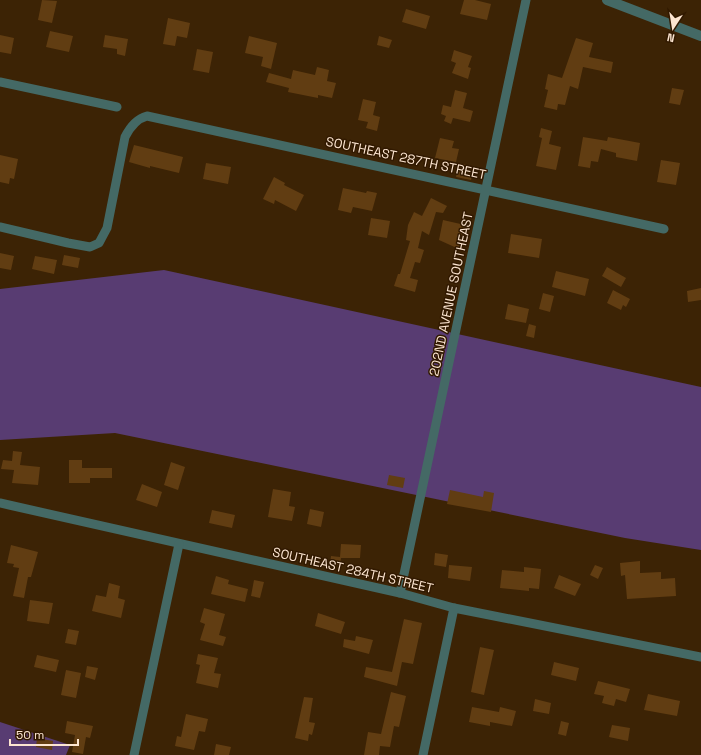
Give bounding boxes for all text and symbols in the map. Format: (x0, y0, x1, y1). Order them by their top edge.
north arrow (653, 8, 693, 48)
text: N (666, 30, 676, 45)
street label: SOUTHEAST 287TH STREET (324, 133, 488, 183)
street label: 202ND AVENUE SOUTHEAST (425, 210, 477, 378)
street label: SOUTHEAST 284TH STREET (271, 543, 435, 597)
scale bar (10, 721, 78, 747)
text: 50 m (16, 727, 44, 743)

